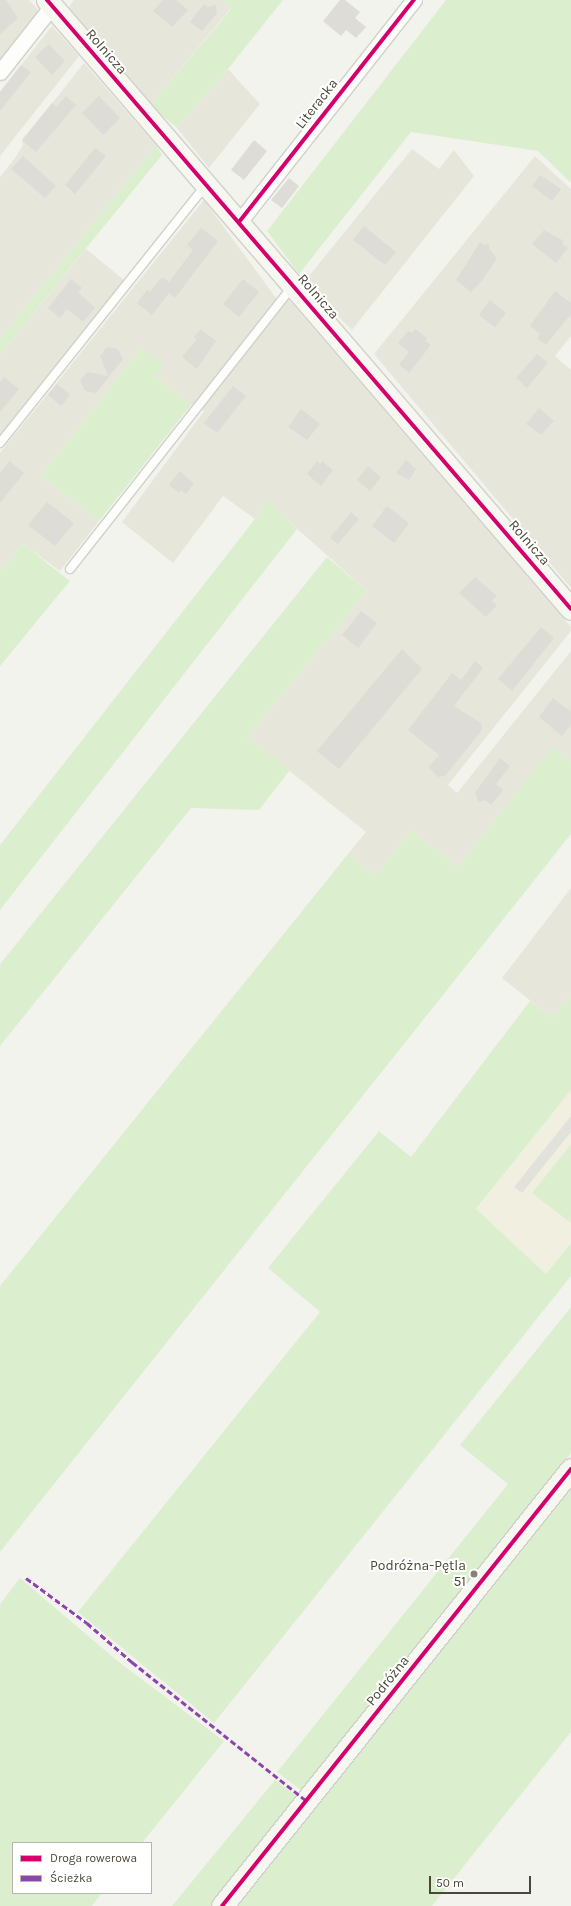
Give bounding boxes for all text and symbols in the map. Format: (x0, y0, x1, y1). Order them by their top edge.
street label: Rolnicza (82, 26, 130, 78)
street label: Literacka (292, 76, 342, 132)
street label: Rolnicza (294, 271, 342, 323)
street label: Rolnicza (505, 517, 553, 569)
place label: Podróżna-Pętla 51 (370, 1558, 466, 1590)
marker: Podróżna-Pętla 51 (469, 1569, 479, 1579)
street label: Podróżna (363, 1653, 413, 1709)
legend (12, 1842, 152, 1894)
text: Droga rowerowa (50, 1851, 137, 1865)
scale bar (431, 1868, 533, 1894)
text: Ścieżka (50, 1871, 92, 1885)
text: 50 m (436, 1876, 464, 1890)

